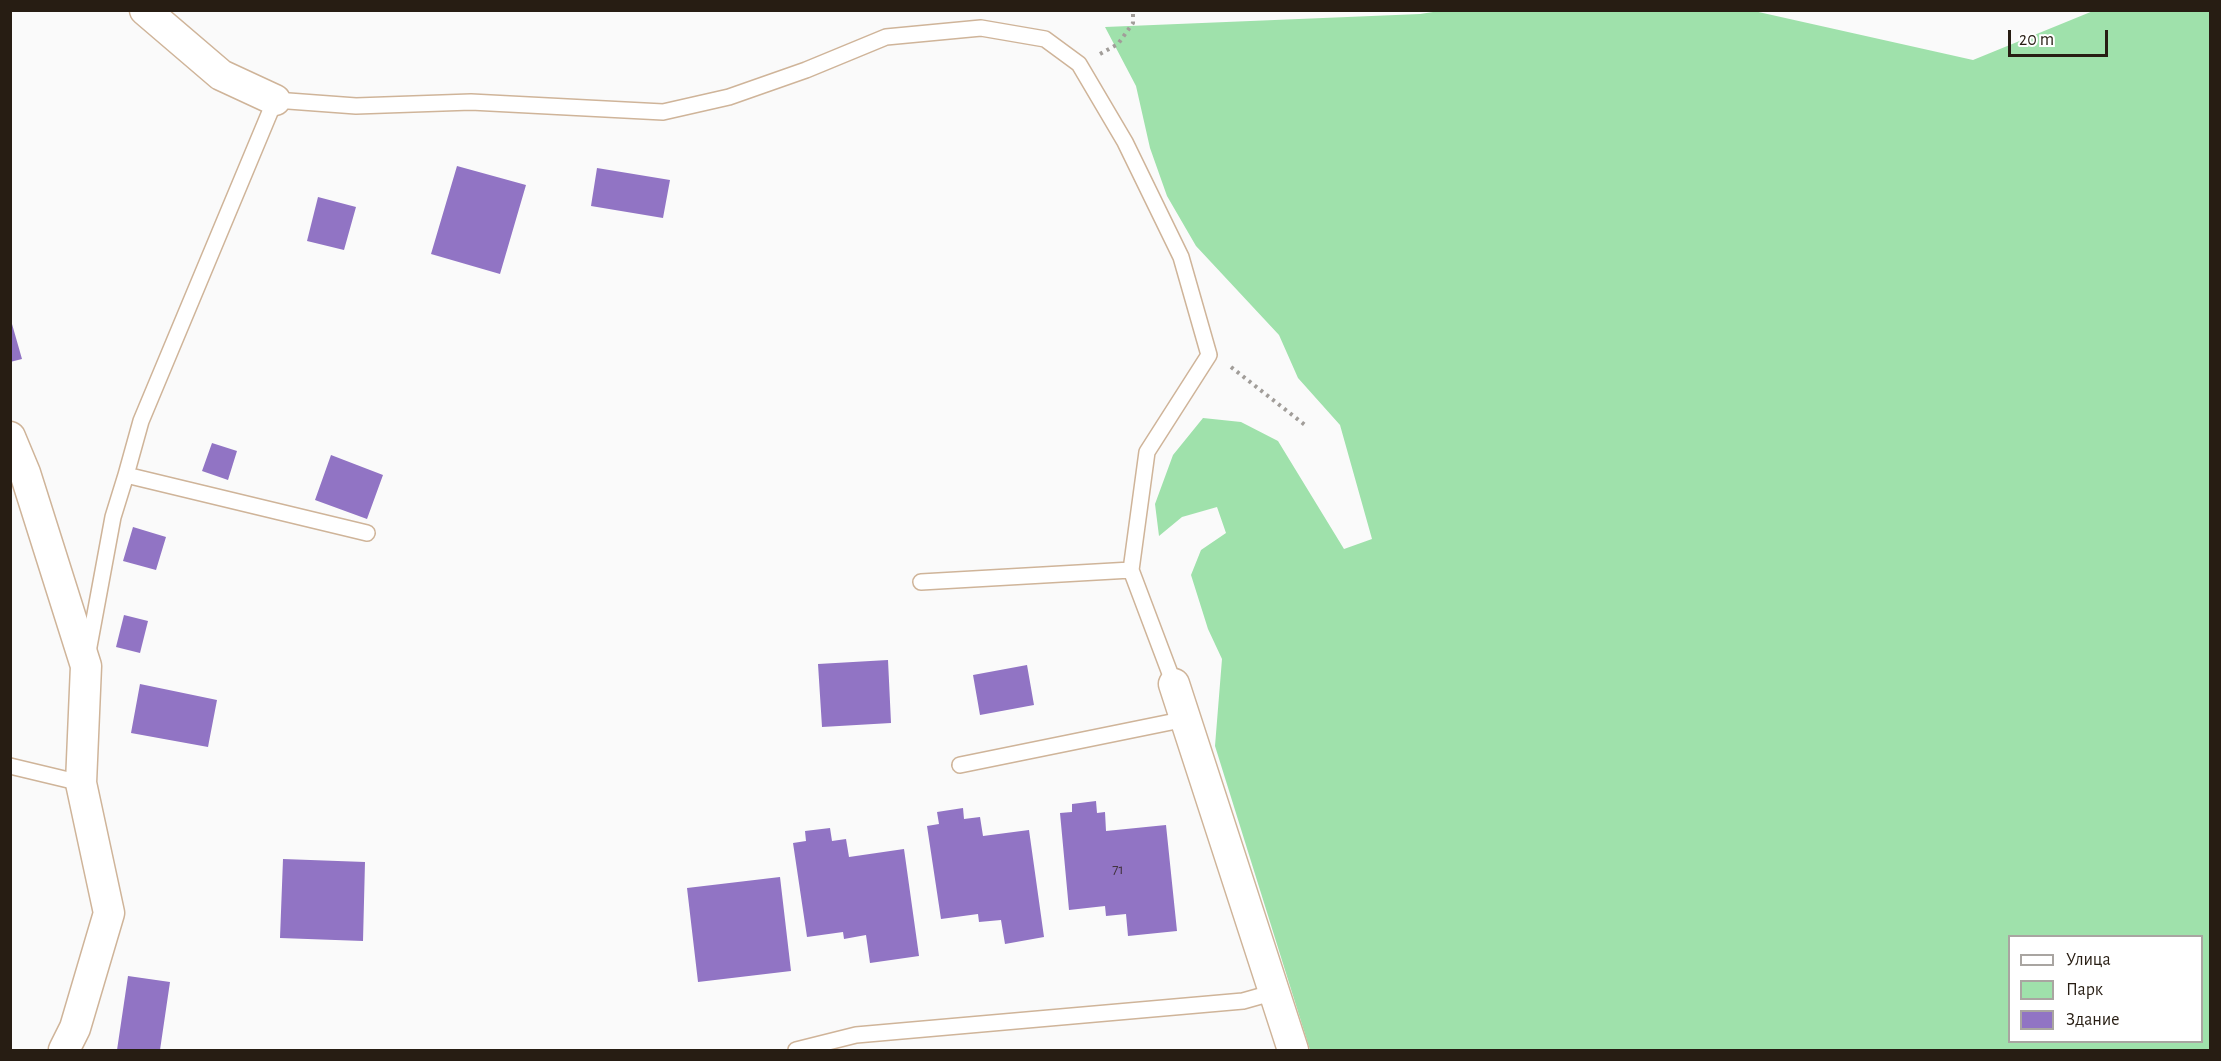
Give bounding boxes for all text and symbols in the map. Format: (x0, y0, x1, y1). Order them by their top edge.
scale bar (2011, 18, 2112, 56)
text: 20 m (2019, 31, 2054, 49)
house number: 71 (1112, 860, 1124, 878)
legend (2008, 935, 2203, 1043)
text: Улица (2066, 951, 2111, 969)
text: Парк (2066, 981, 2103, 999)
text: Здание (2066, 1011, 2120, 1029)

